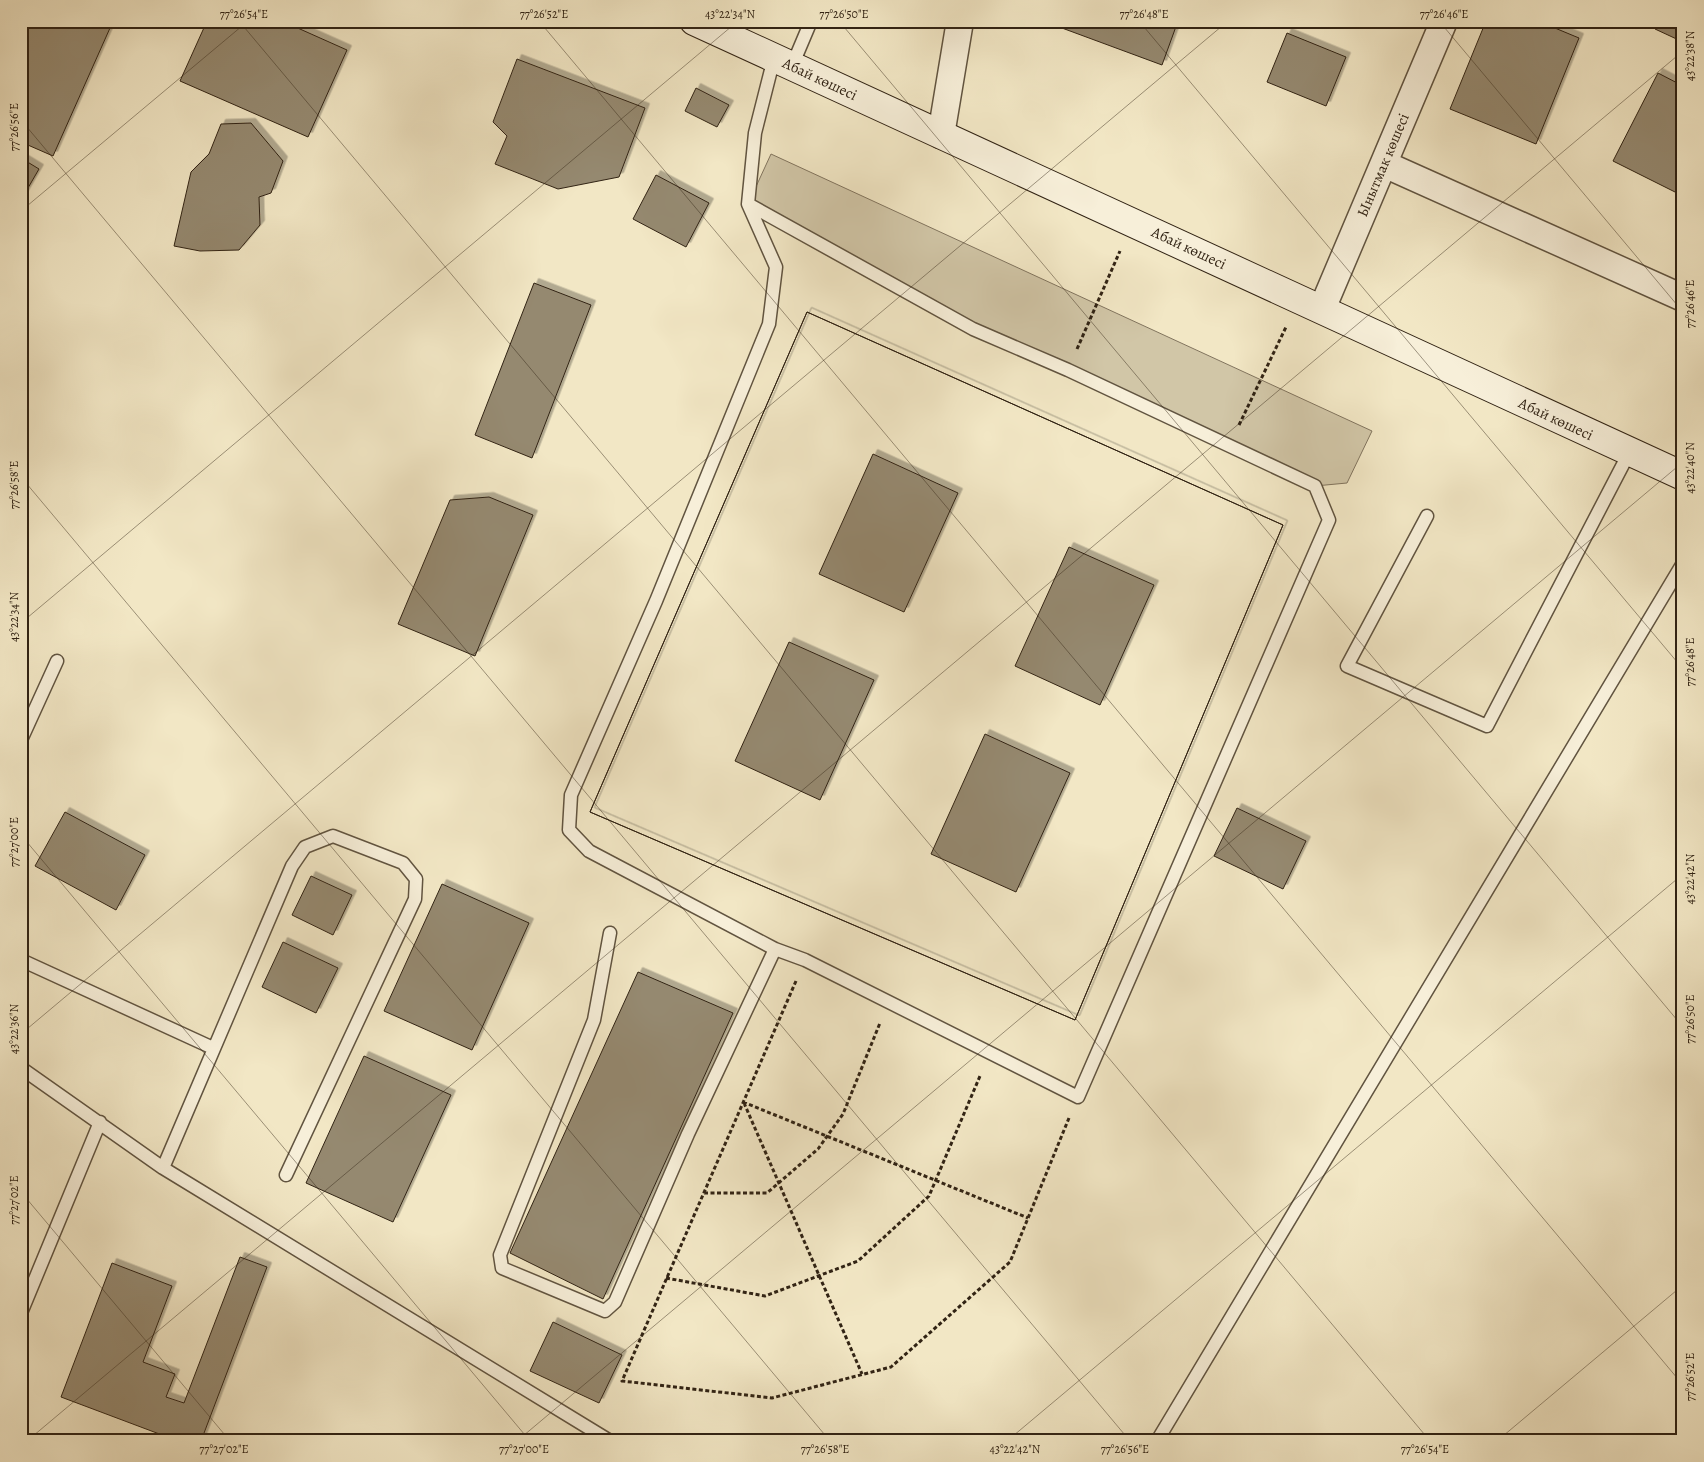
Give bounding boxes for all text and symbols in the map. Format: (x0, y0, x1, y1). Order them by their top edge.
text: 77°26'54"E (220, 6, 268, 22)
text: 77°26'52"E (520, 6, 568, 22)
text: 43°22'34"N (705, 6, 755, 22)
text: 77°26'50"E (819, 6, 869, 22)
text: 77°26'48"E (1120, 6, 1168, 22)
text: 77°26'46"E (1420, 6, 1468, 22)
text: 43°22'38"N (1682, 30, 1698, 81)
street label: Абай көшесі (779, 53, 861, 105)
text: 77°26'56"E (6, 103, 22, 151)
street label: Ынытмак көшесі (1352, 110, 1414, 220)
street label: Абай көшесі (1148, 222, 1230, 274)
text: 77°26'46"E (1682, 280, 1698, 328)
street label: Абай көшесі (1515, 393, 1597, 445)
text: 43°22'40"N (1682, 442, 1698, 494)
text: 77°26'58"E (6, 461, 22, 509)
text: 43°22'34"N (6, 592, 22, 642)
text: 77°26'48"E (1682, 638, 1698, 686)
text: 77°27'00"E (6, 817, 22, 867)
text: 43°22'42"N (1682, 853, 1698, 904)
text: 77°26'50"E (1682, 994, 1698, 1044)
text: 43°22'36"N (6, 1003, 22, 1054)
text: 77°27'02"E (6, 1175, 22, 1225)
text: 77°26'52"E (1682, 1353, 1698, 1401)
text: 77°27'02"E (199, 1441, 249, 1457)
text: 77°27'00"E (499, 1441, 549, 1457)
text: 77°26'58"E (801, 1441, 849, 1457)
text: 43°22'42"N (990, 1441, 1041, 1457)
text: 77°26'56"E (1101, 1441, 1149, 1457)
text: 77°26'54"E (1401, 1441, 1449, 1457)

